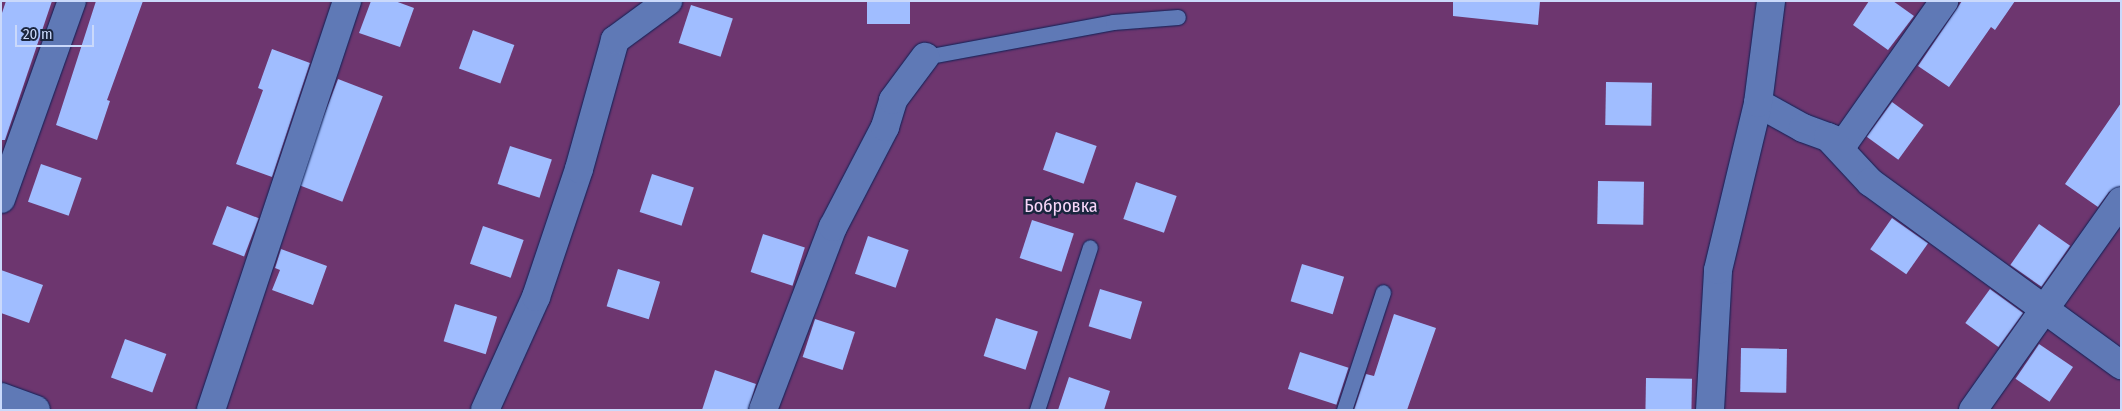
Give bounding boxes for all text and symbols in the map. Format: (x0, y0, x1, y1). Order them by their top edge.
scale bar (18, 15, 96, 47)
text: 20 m (23, 25, 53, 43)
park label: Бобровка (1024, 195, 1098, 217)

